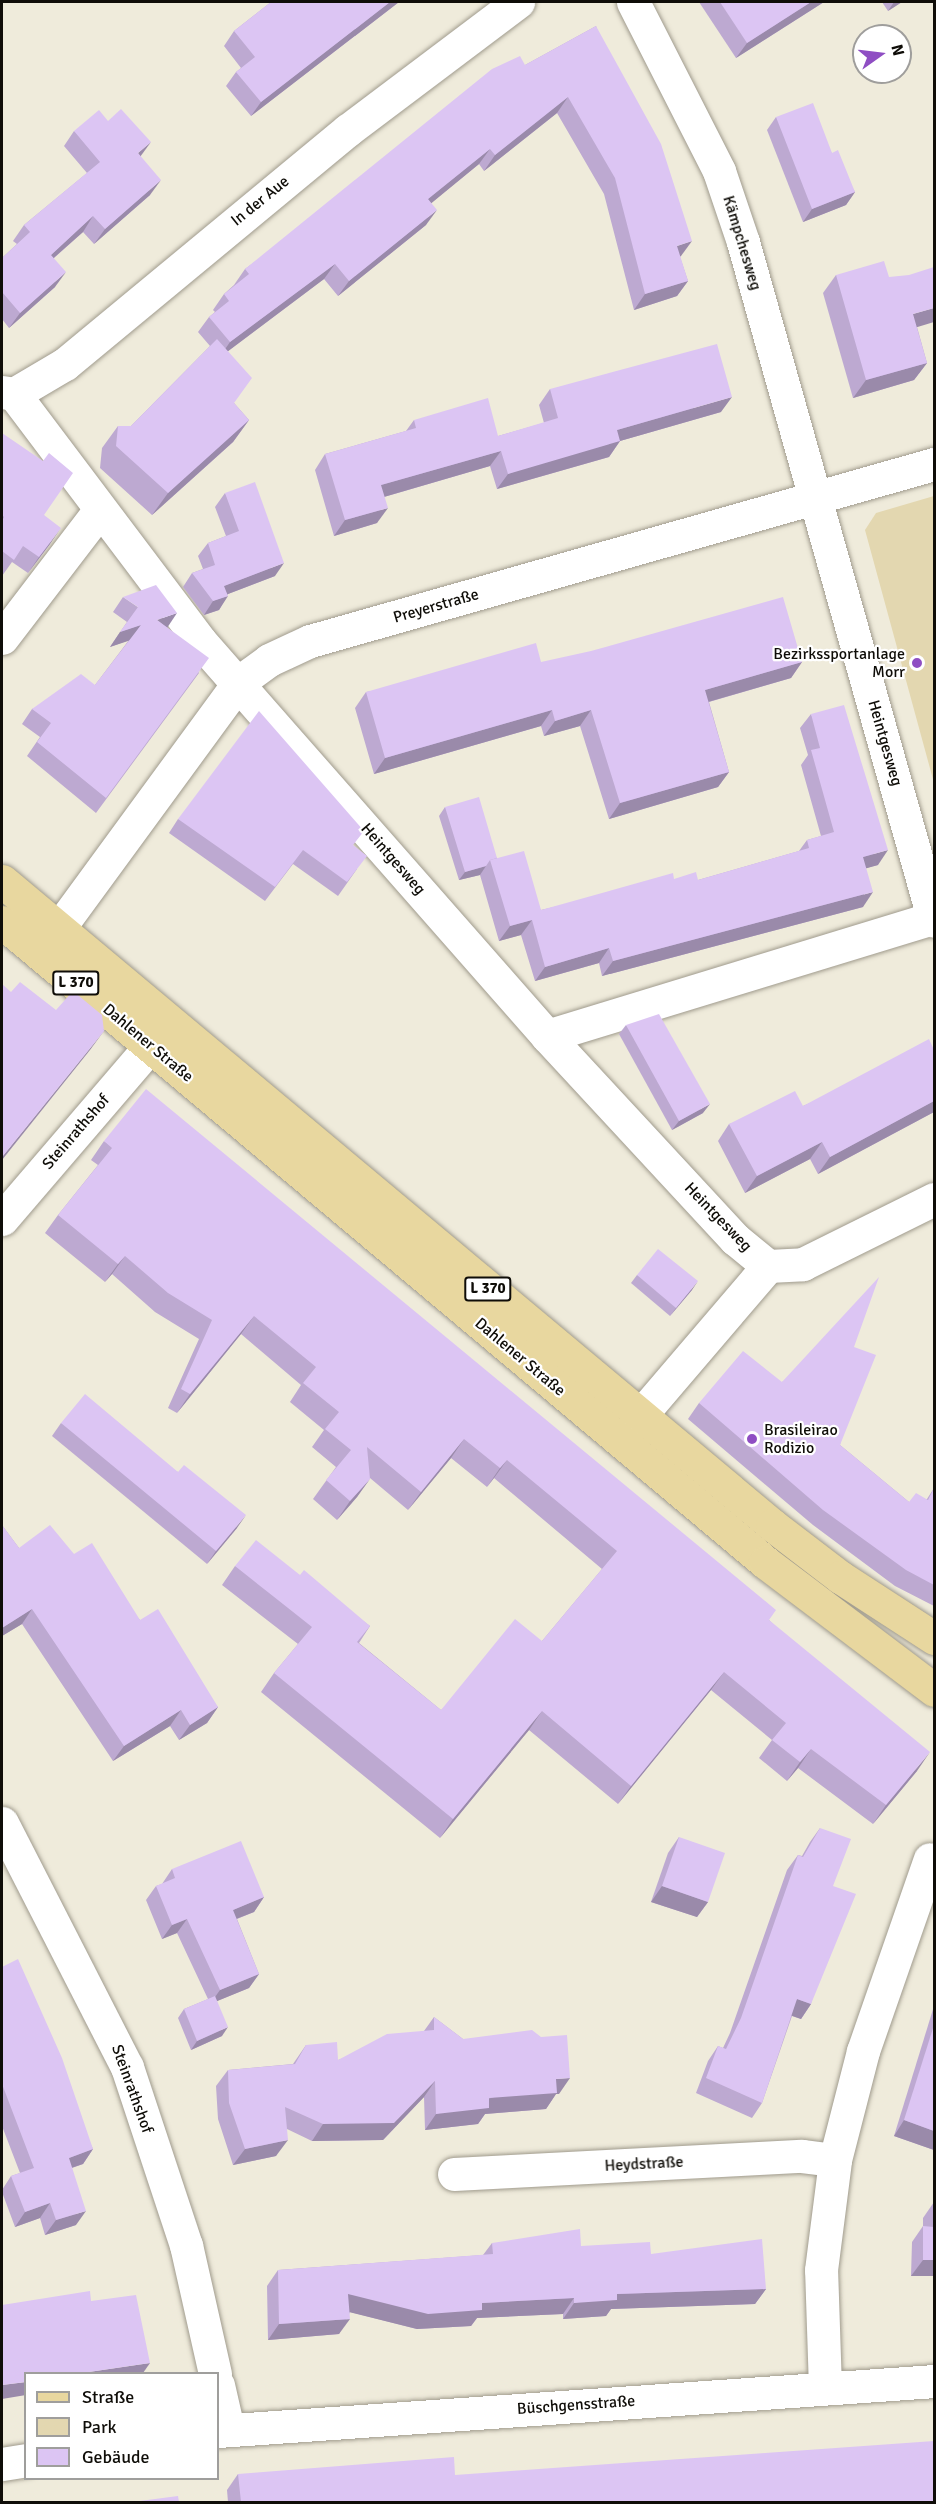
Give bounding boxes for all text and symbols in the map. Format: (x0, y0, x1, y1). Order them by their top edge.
north arrow (852, 24, 912, 84)
text: N (886, 42, 909, 58)
street label: In der Aue (227, 172, 293, 230)
street label: Kämpchesweg (719, 193, 765, 293)
street label: Preyerstraße (391, 585, 481, 627)
place label: Bezirkssportanlage Morr (773, 644, 905, 682)
marker: Bezirkssportanlage Morr (910, 656, 924, 670)
street label: Heintgesweg (864, 698, 906, 788)
street label: Heintgesweg (357, 819, 429, 899)
road number: L 370 (52, 971, 100, 995)
street label: Dahlener Straße (99, 1000, 197, 1086)
street label: Steinrathshof (38, 1091, 114, 1173)
street label: Heintgesweg (680, 1178, 756, 1256)
road number: L 370 (464, 1277, 512, 1301)
street label: Dahlener Straße (471, 1314, 569, 1400)
place label: Brasileirao Rodizio (764, 1420, 838, 1458)
marker: Brasileirao Rodizio (745, 1432, 759, 1446)
street label: Steinrathshof (107, 2042, 157, 2136)
street label: Heydstraße (604, 2152, 684, 2176)
legend (24, 2372, 219, 2480)
text: Straße (82, 2386, 134, 2408)
street label: Büschgensstraße (516, 2391, 636, 2419)
text: Park (82, 2416, 117, 2438)
text: Gebäude (82, 2446, 150, 2468)

